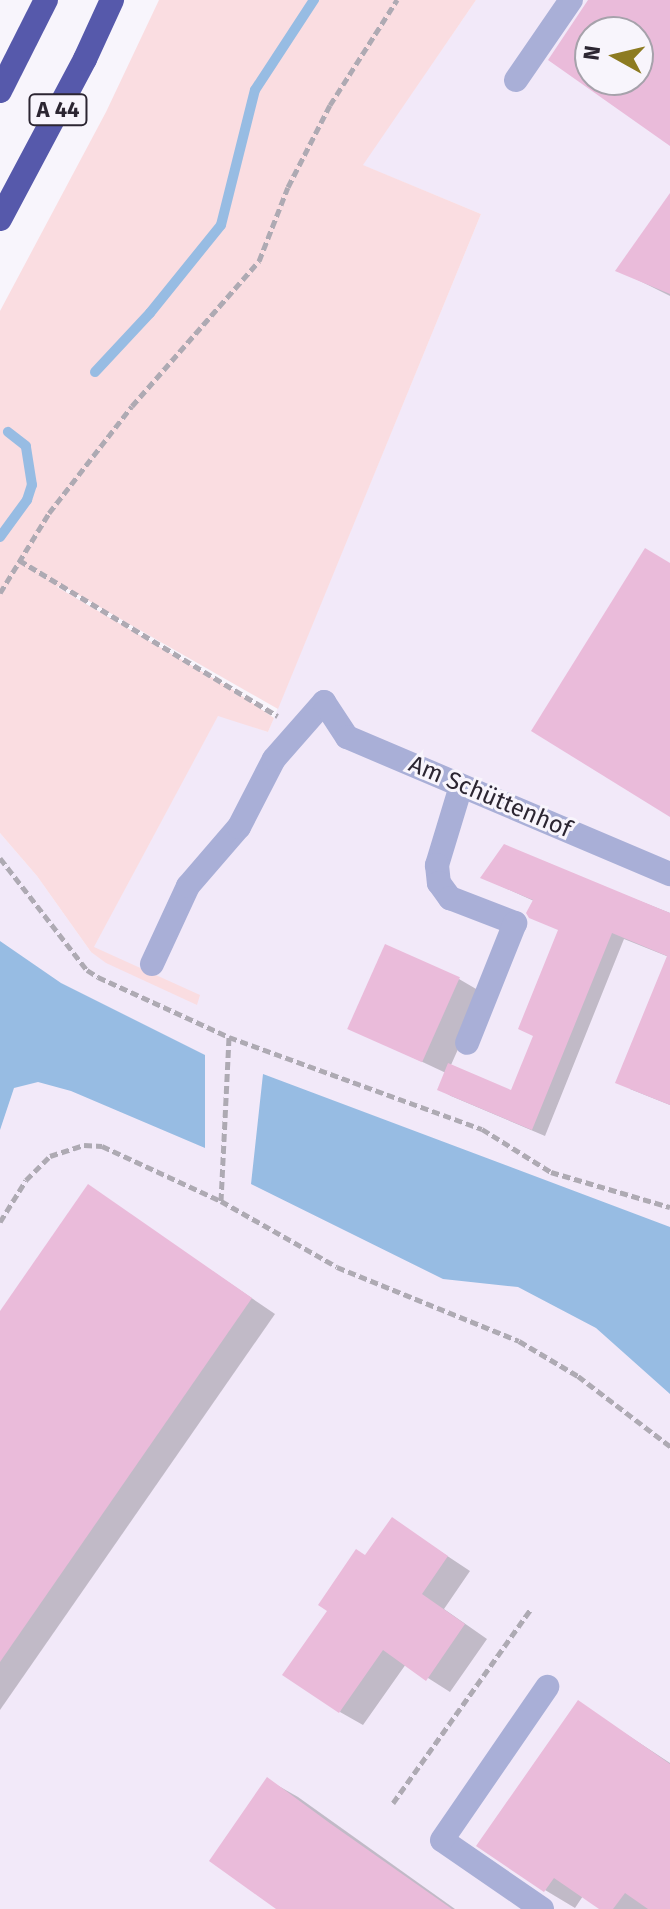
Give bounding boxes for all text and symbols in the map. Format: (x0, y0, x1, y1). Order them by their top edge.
north arrow (574, 16, 654, 96)
text: N (577, 44, 606, 62)
road number: A 44 (28, 92, 88, 128)
street label: Am Schüttenhof (405, 750, 575, 844)

